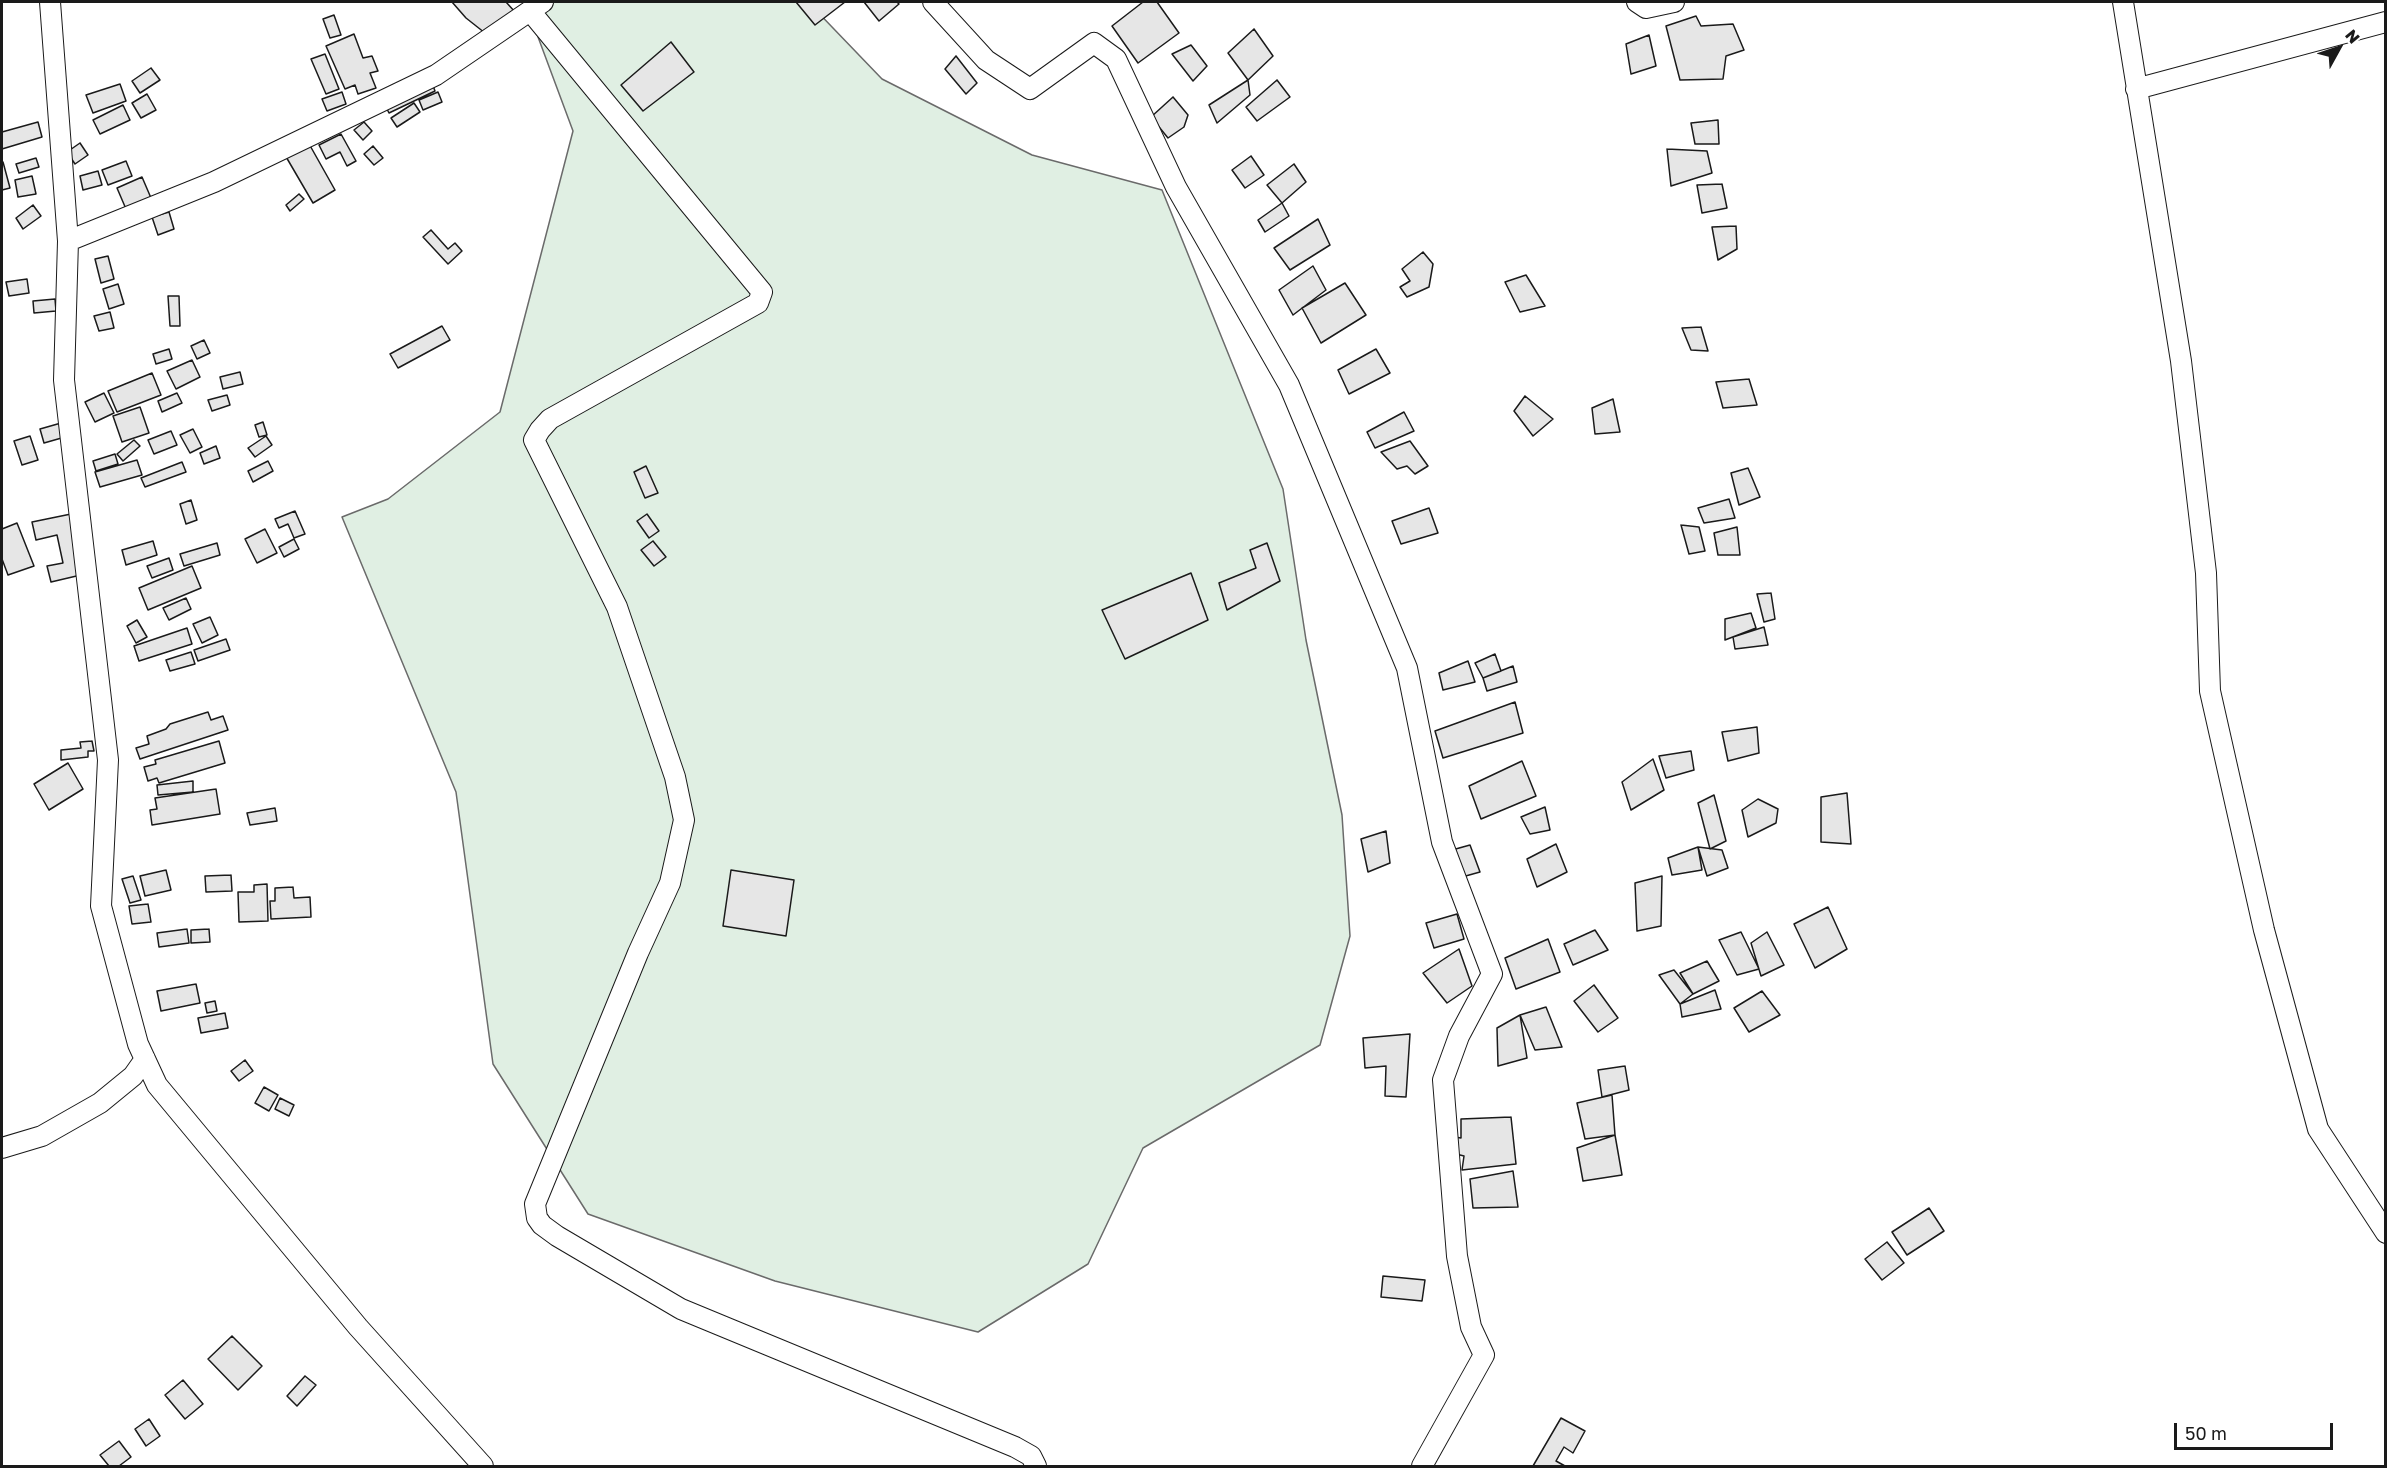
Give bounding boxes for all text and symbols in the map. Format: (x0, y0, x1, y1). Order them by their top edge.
north arrow (2309, 18, 2369, 78)
text: N (2341, 25, 2364, 48)
scale bar (2177, 1411, 2336, 1449)
text: 50 m (2185, 1422, 2227, 1444)

